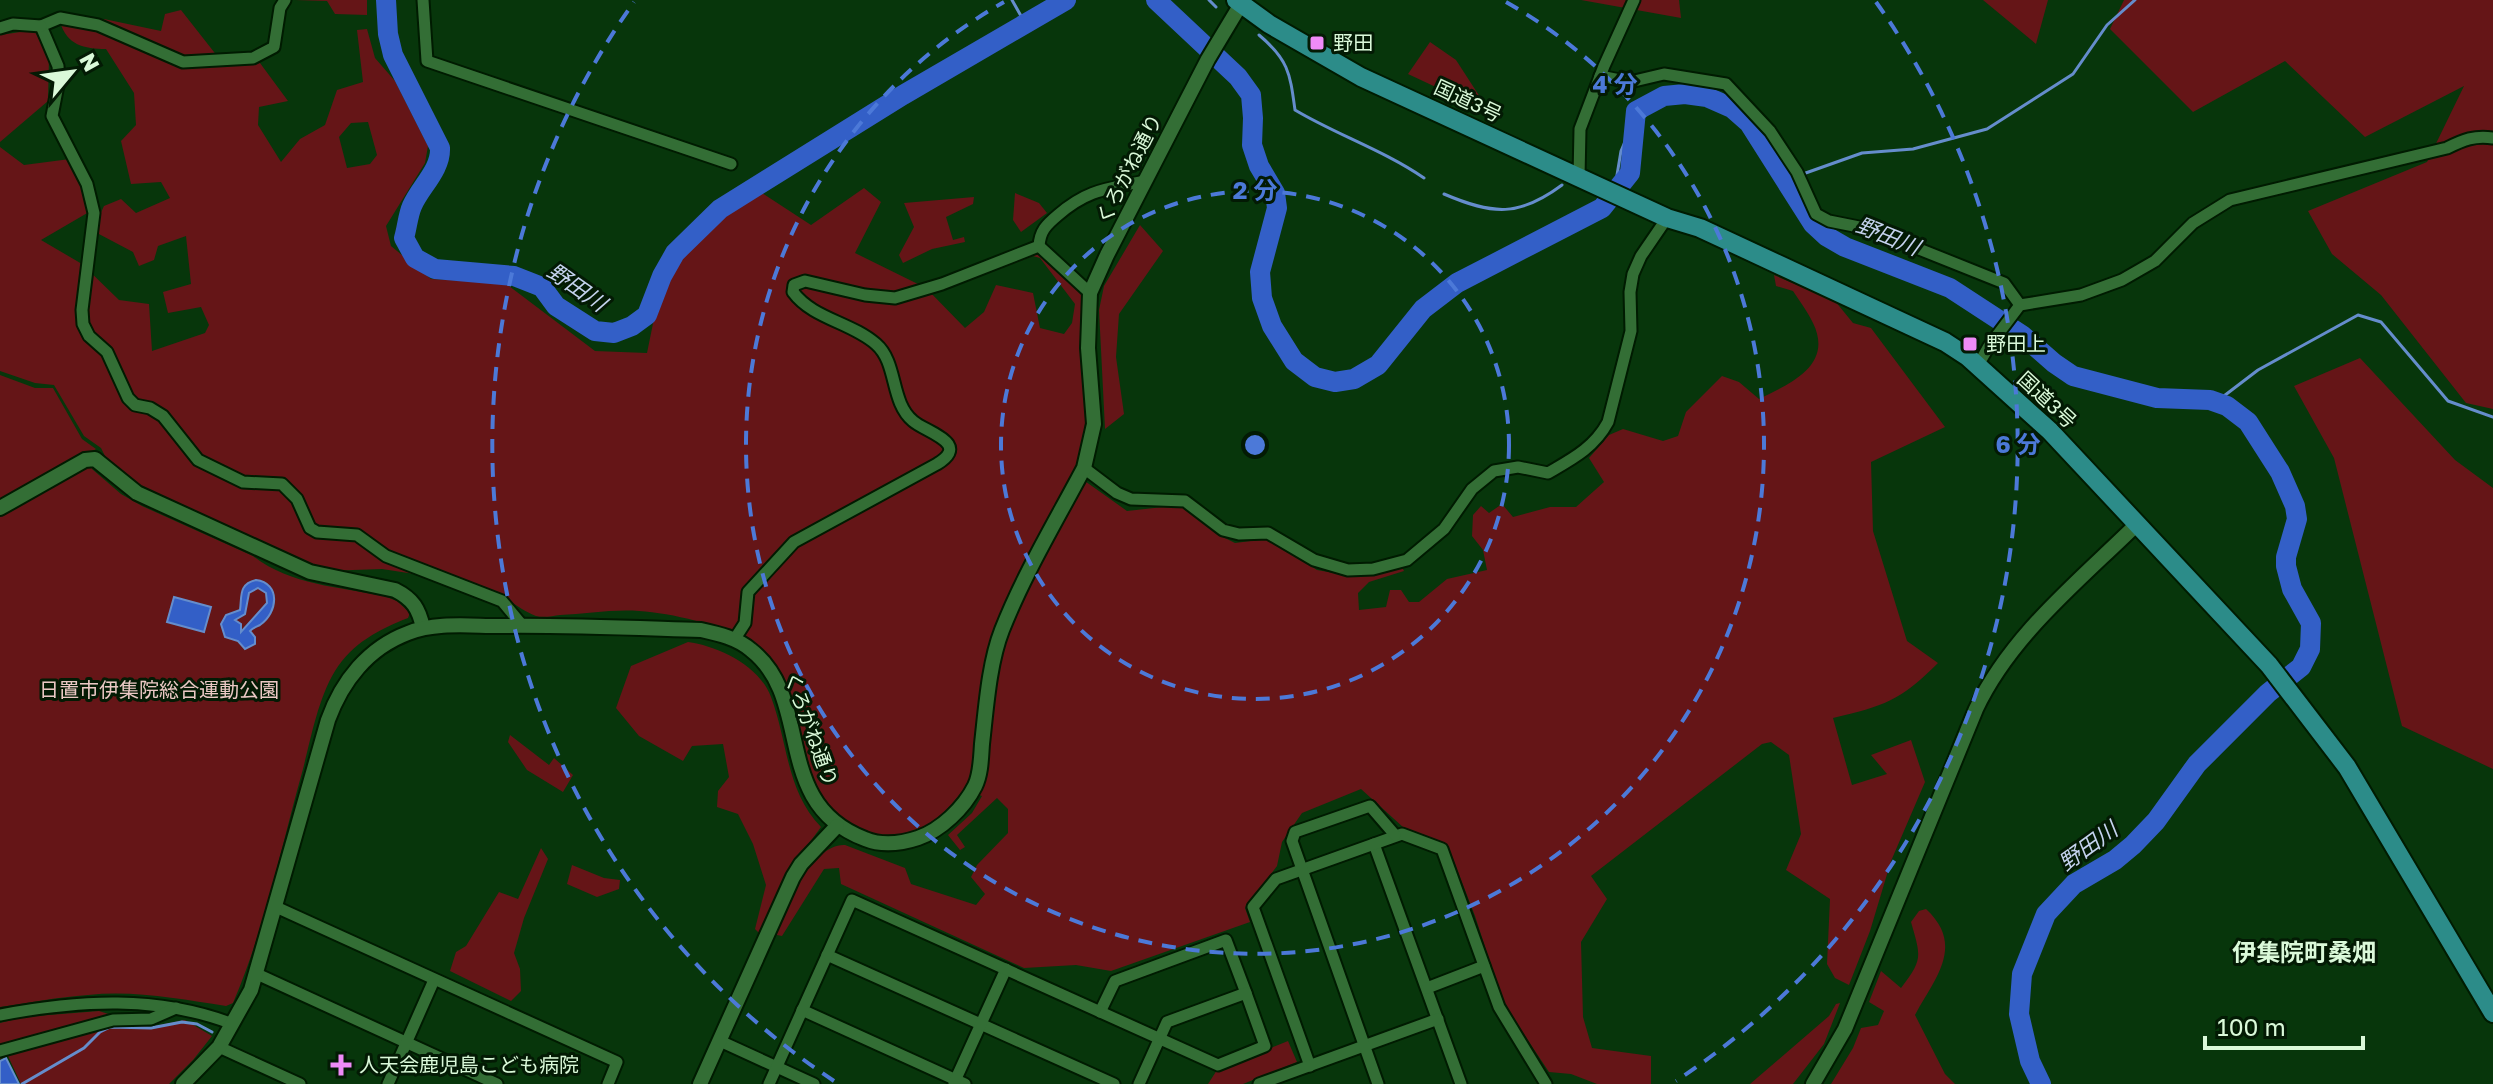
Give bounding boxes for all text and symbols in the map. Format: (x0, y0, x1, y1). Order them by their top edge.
place label: 野田 (1333, 30, 1373, 54)
north arrow (32, 32, 112, 112)
marker: 野田 (1308, 34, 1326, 52)
text: N (74, 48, 106, 76)
text: 4 分 (1593, 69, 1638, 98)
street label: 国道3号 (1431, 74, 1506, 126)
street label: くろがね通り (1090, 110, 1166, 227)
text: 2 分 (1233, 175, 1277, 204)
water label: 野田川 (1853, 211, 1926, 261)
water label: 野田川 (543, 257, 614, 318)
place label: 野田上 (1986, 331, 2046, 355)
marker: 野田上 (1961, 335, 1979, 353)
street label: 国道3号 (2013, 366, 2082, 432)
text: 6 分 (1995, 429, 2041, 458)
centre of rings (1241, 431, 1269, 459)
street label: くろがね通り (780, 668, 844, 789)
park label: 日置市伊集院総合運動公園 (39, 677, 279, 701)
water label: 野田川 (2053, 814, 2124, 876)
district label: 伊集院町桑畑 (2232, 937, 2376, 966)
scale bar (2205, 1000, 2363, 1050)
text: 100 m (2217, 1012, 2286, 1041)
place label: 人天会鹿児島こども病院 (359, 1052, 579, 1076)
marker: 人天会鹿児島こども病院 (330, 1054, 352, 1076)

